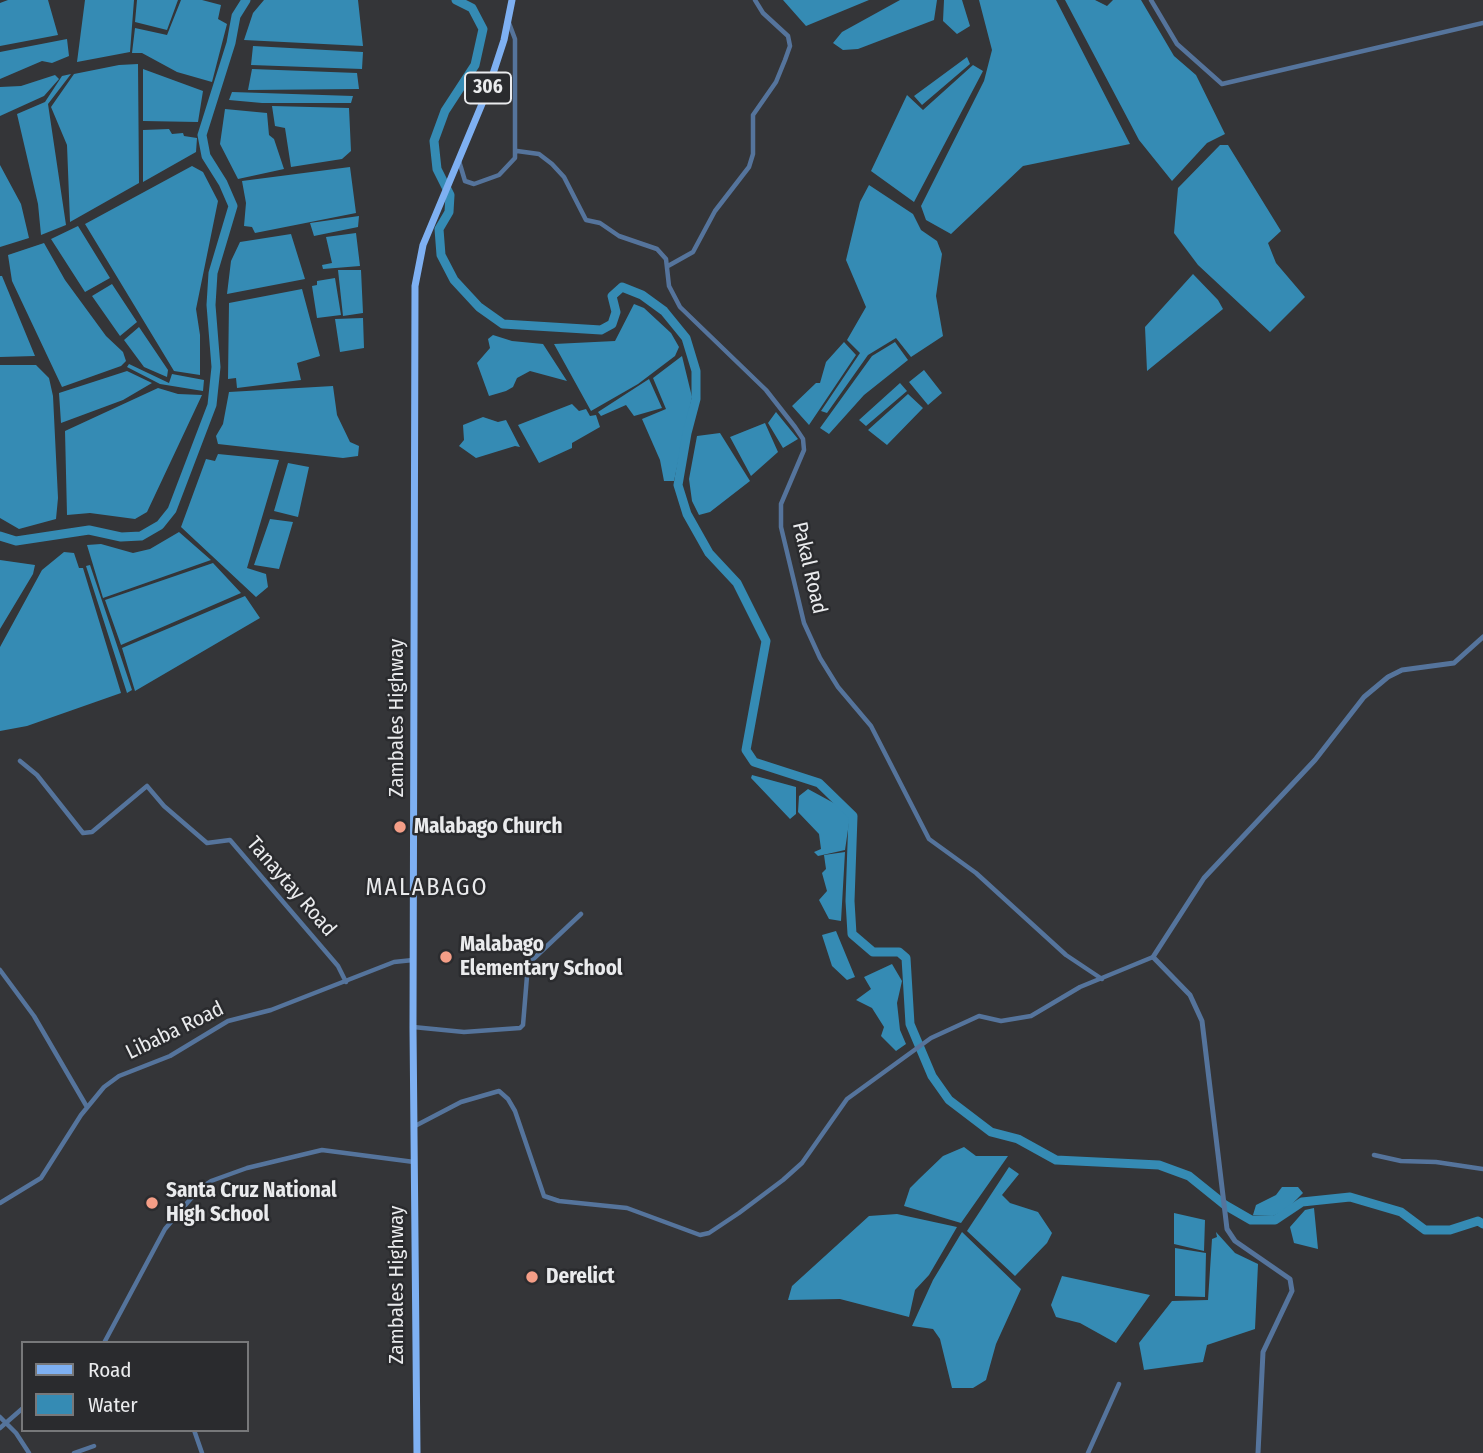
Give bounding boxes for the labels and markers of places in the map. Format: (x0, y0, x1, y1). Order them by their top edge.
place label: Malabago Church (414, 814, 562, 840)
marker: Malabago Church (392, 819, 408, 835)
place label: Malabago Elementary School (460, 932, 623, 982)
marker: Malabago Elementary School (438, 949, 454, 965)
place label: Santa Cruz National High School (166, 1178, 337, 1228)
marker: Santa Cruz National High School (144, 1195, 160, 1211)
place label: Derelict (546, 1264, 615, 1290)
marker: Derelict (524, 1269, 540, 1285)

